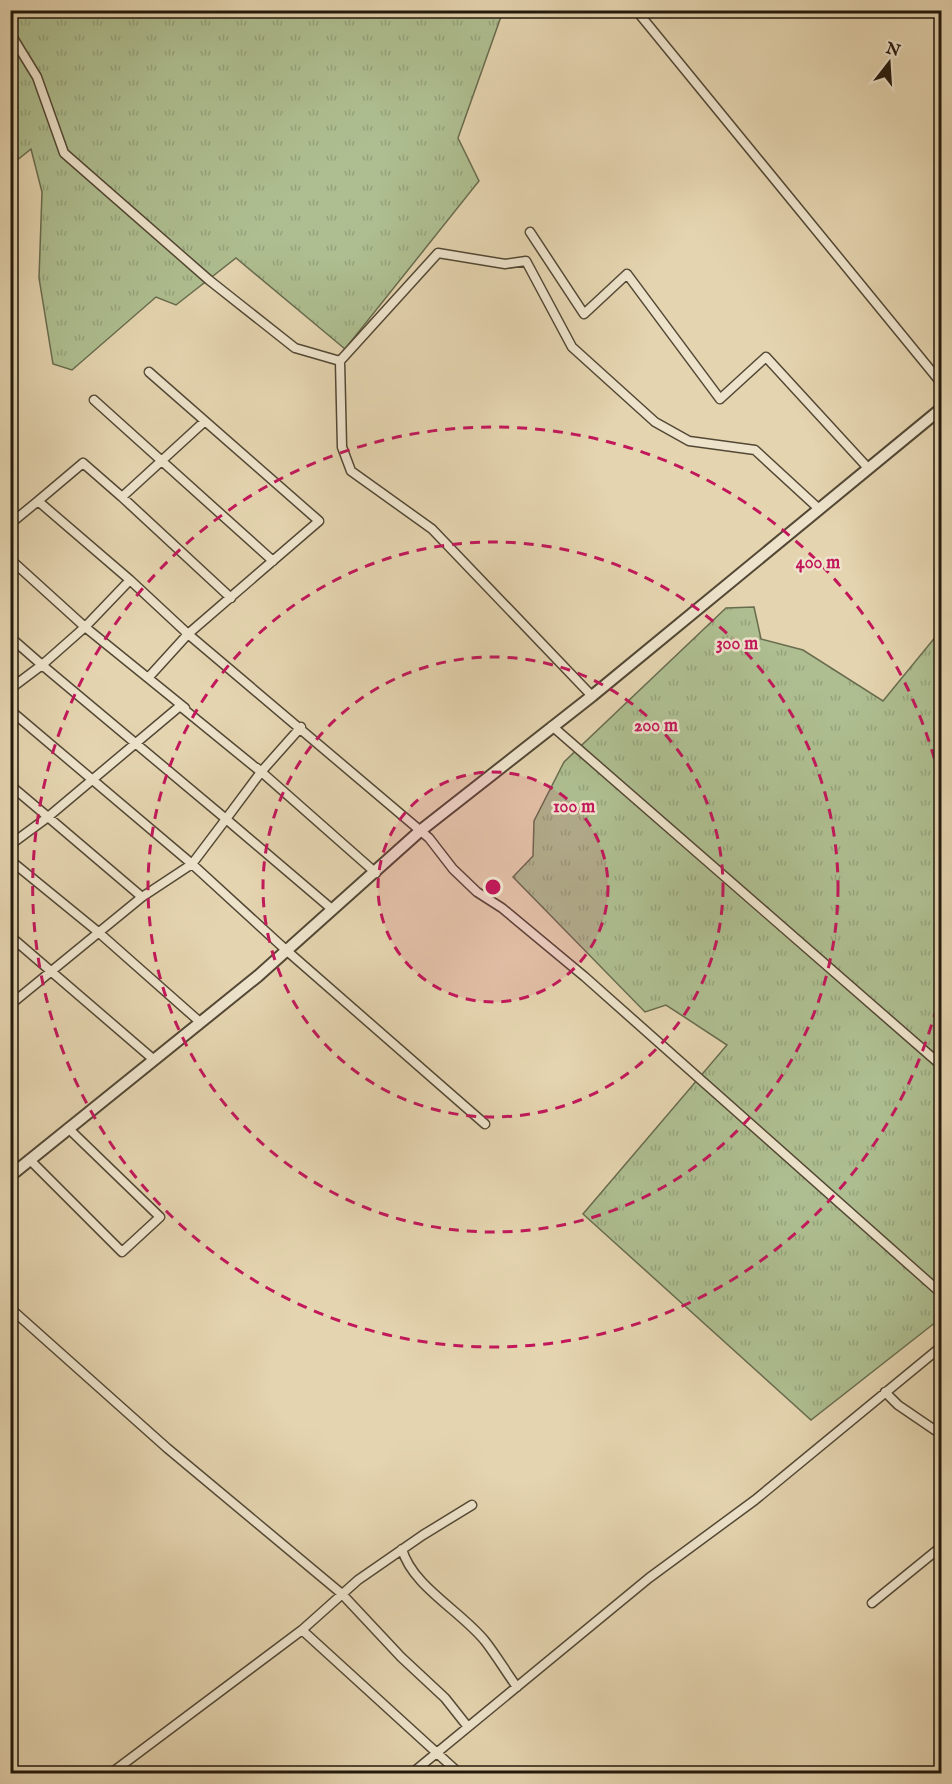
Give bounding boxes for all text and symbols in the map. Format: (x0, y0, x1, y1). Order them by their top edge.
north arrow (859, 33, 919, 93)
text: N (882, 39, 902, 62)
text: 400 m (796, 552, 840, 575)
text: 300 m (716, 633, 758, 656)
text: 200 m (634, 715, 678, 738)
text: 100 m (553, 796, 595, 819)
centre of rings (483, 877, 503, 897)

